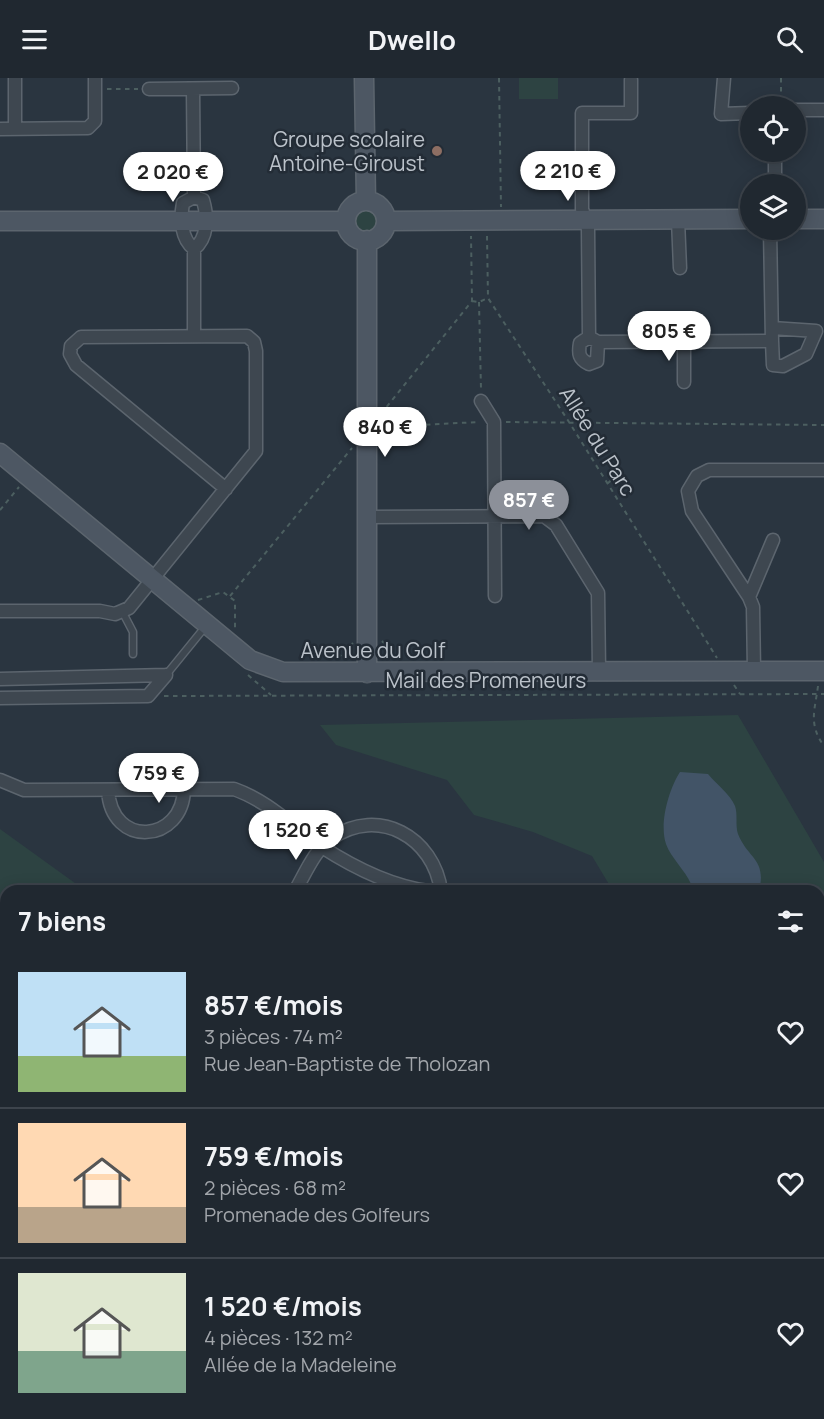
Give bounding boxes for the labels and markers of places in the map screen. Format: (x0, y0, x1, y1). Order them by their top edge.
place label: Groupe scolaire Antoine-Giroust (269, 125, 425, 177)
marker: Groupe scolaire Antoine-Giroust (430, 144, 444, 158)
pin: 2 210 € (513, 151, 623, 202)
pin: 2 020 € (118, 152, 228, 203)
pin: 805 € (627, 311, 711, 362)
pin: 840 € (343, 407, 427, 458)
pin: 857 € (487, 480, 571, 531)
pin: 759 € (117, 753, 201, 804)
pin: 1 520 € (241, 810, 351, 861)

